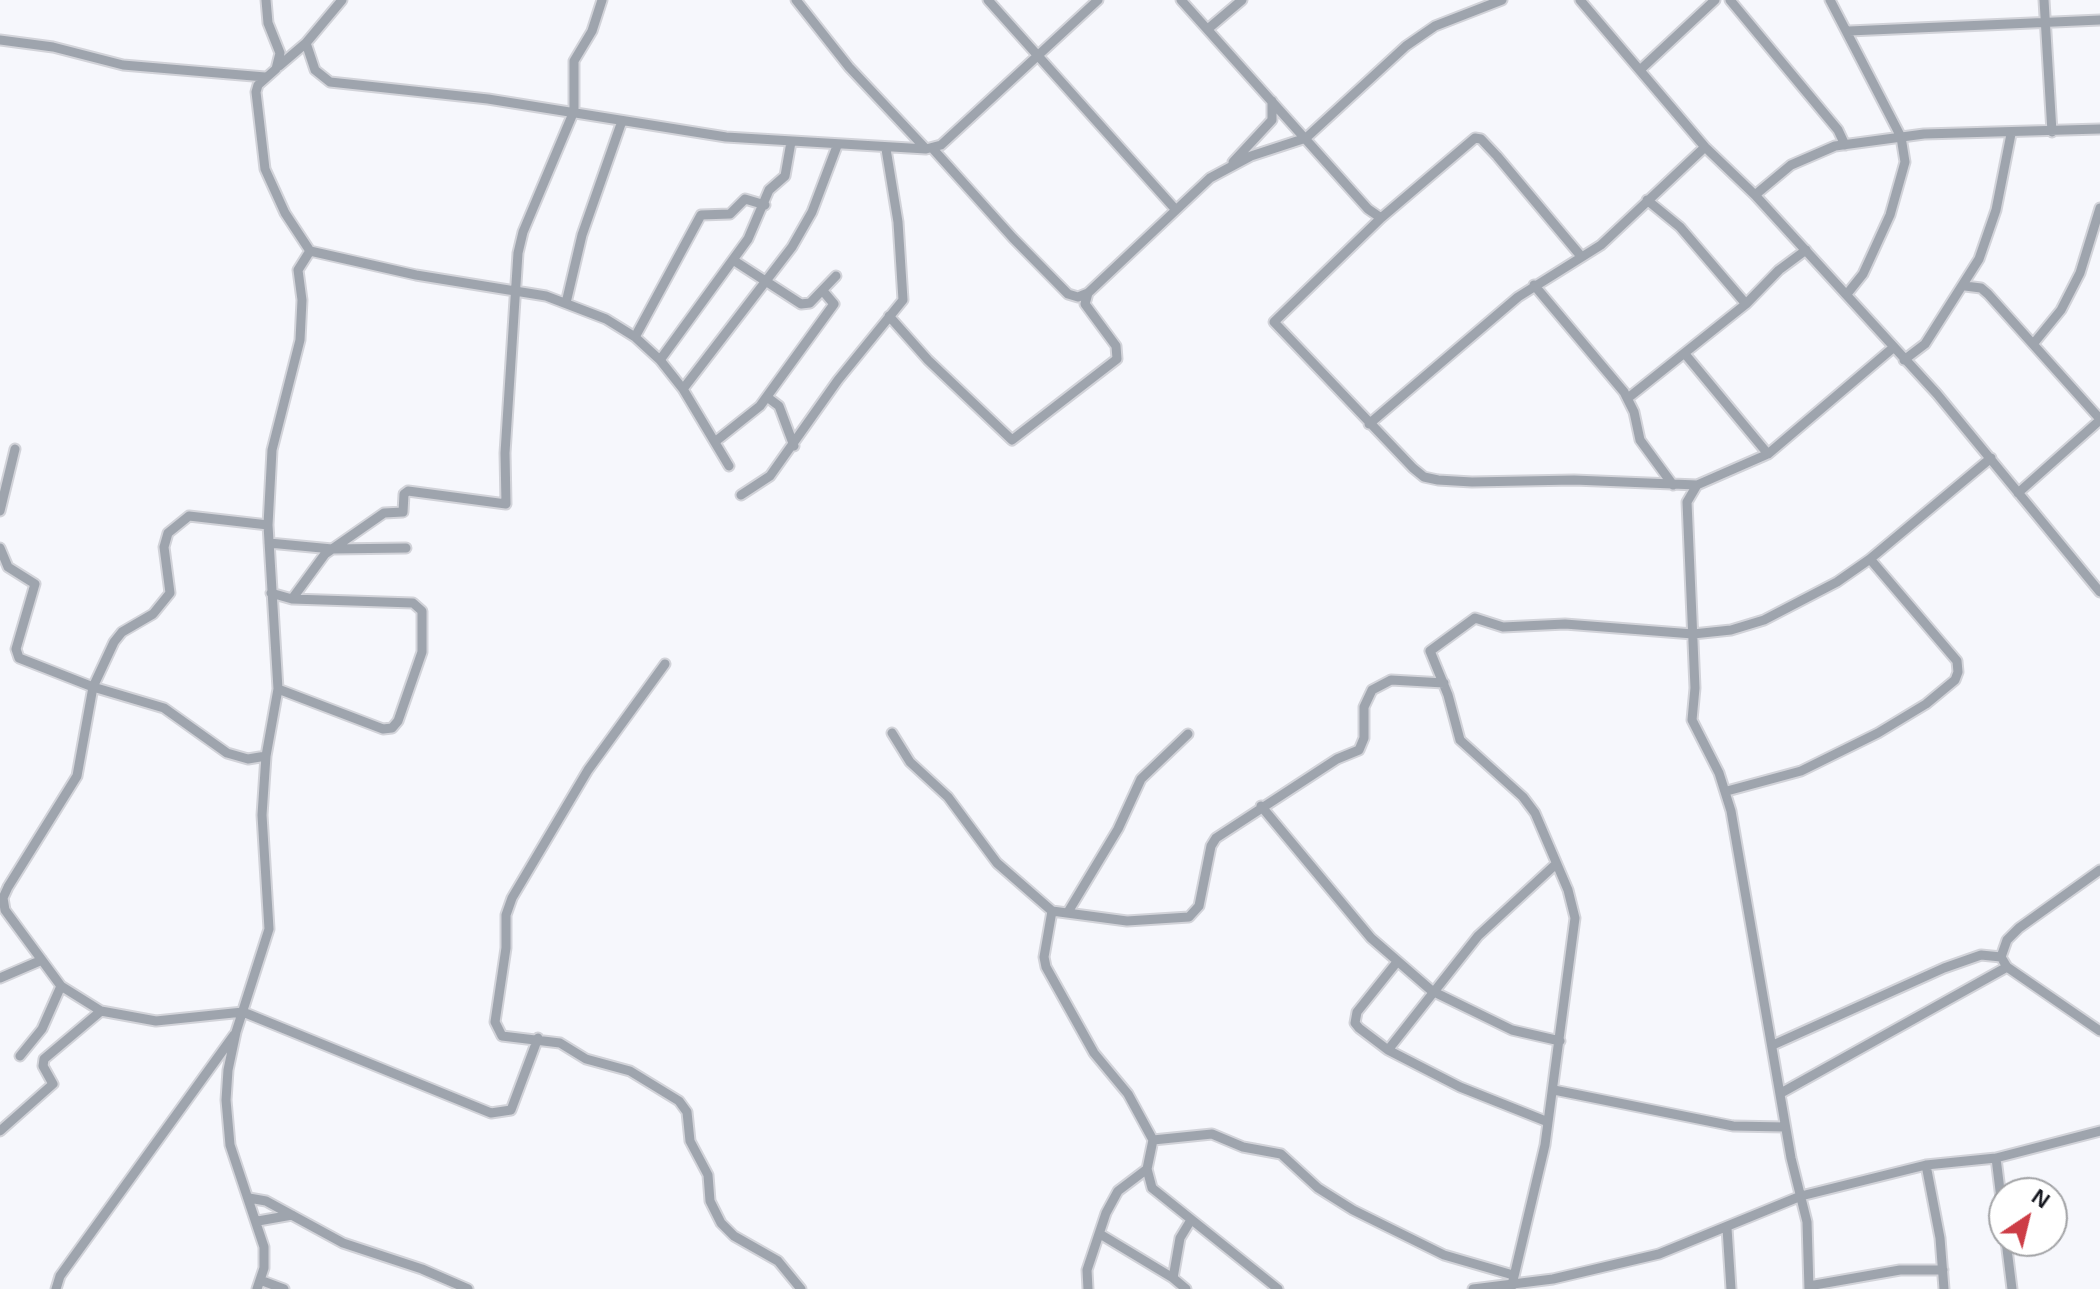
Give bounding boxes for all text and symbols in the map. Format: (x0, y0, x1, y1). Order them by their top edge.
north arrow (1988, 1177, 2068, 1257)
text: N (2027, 1184, 2055, 1213)

